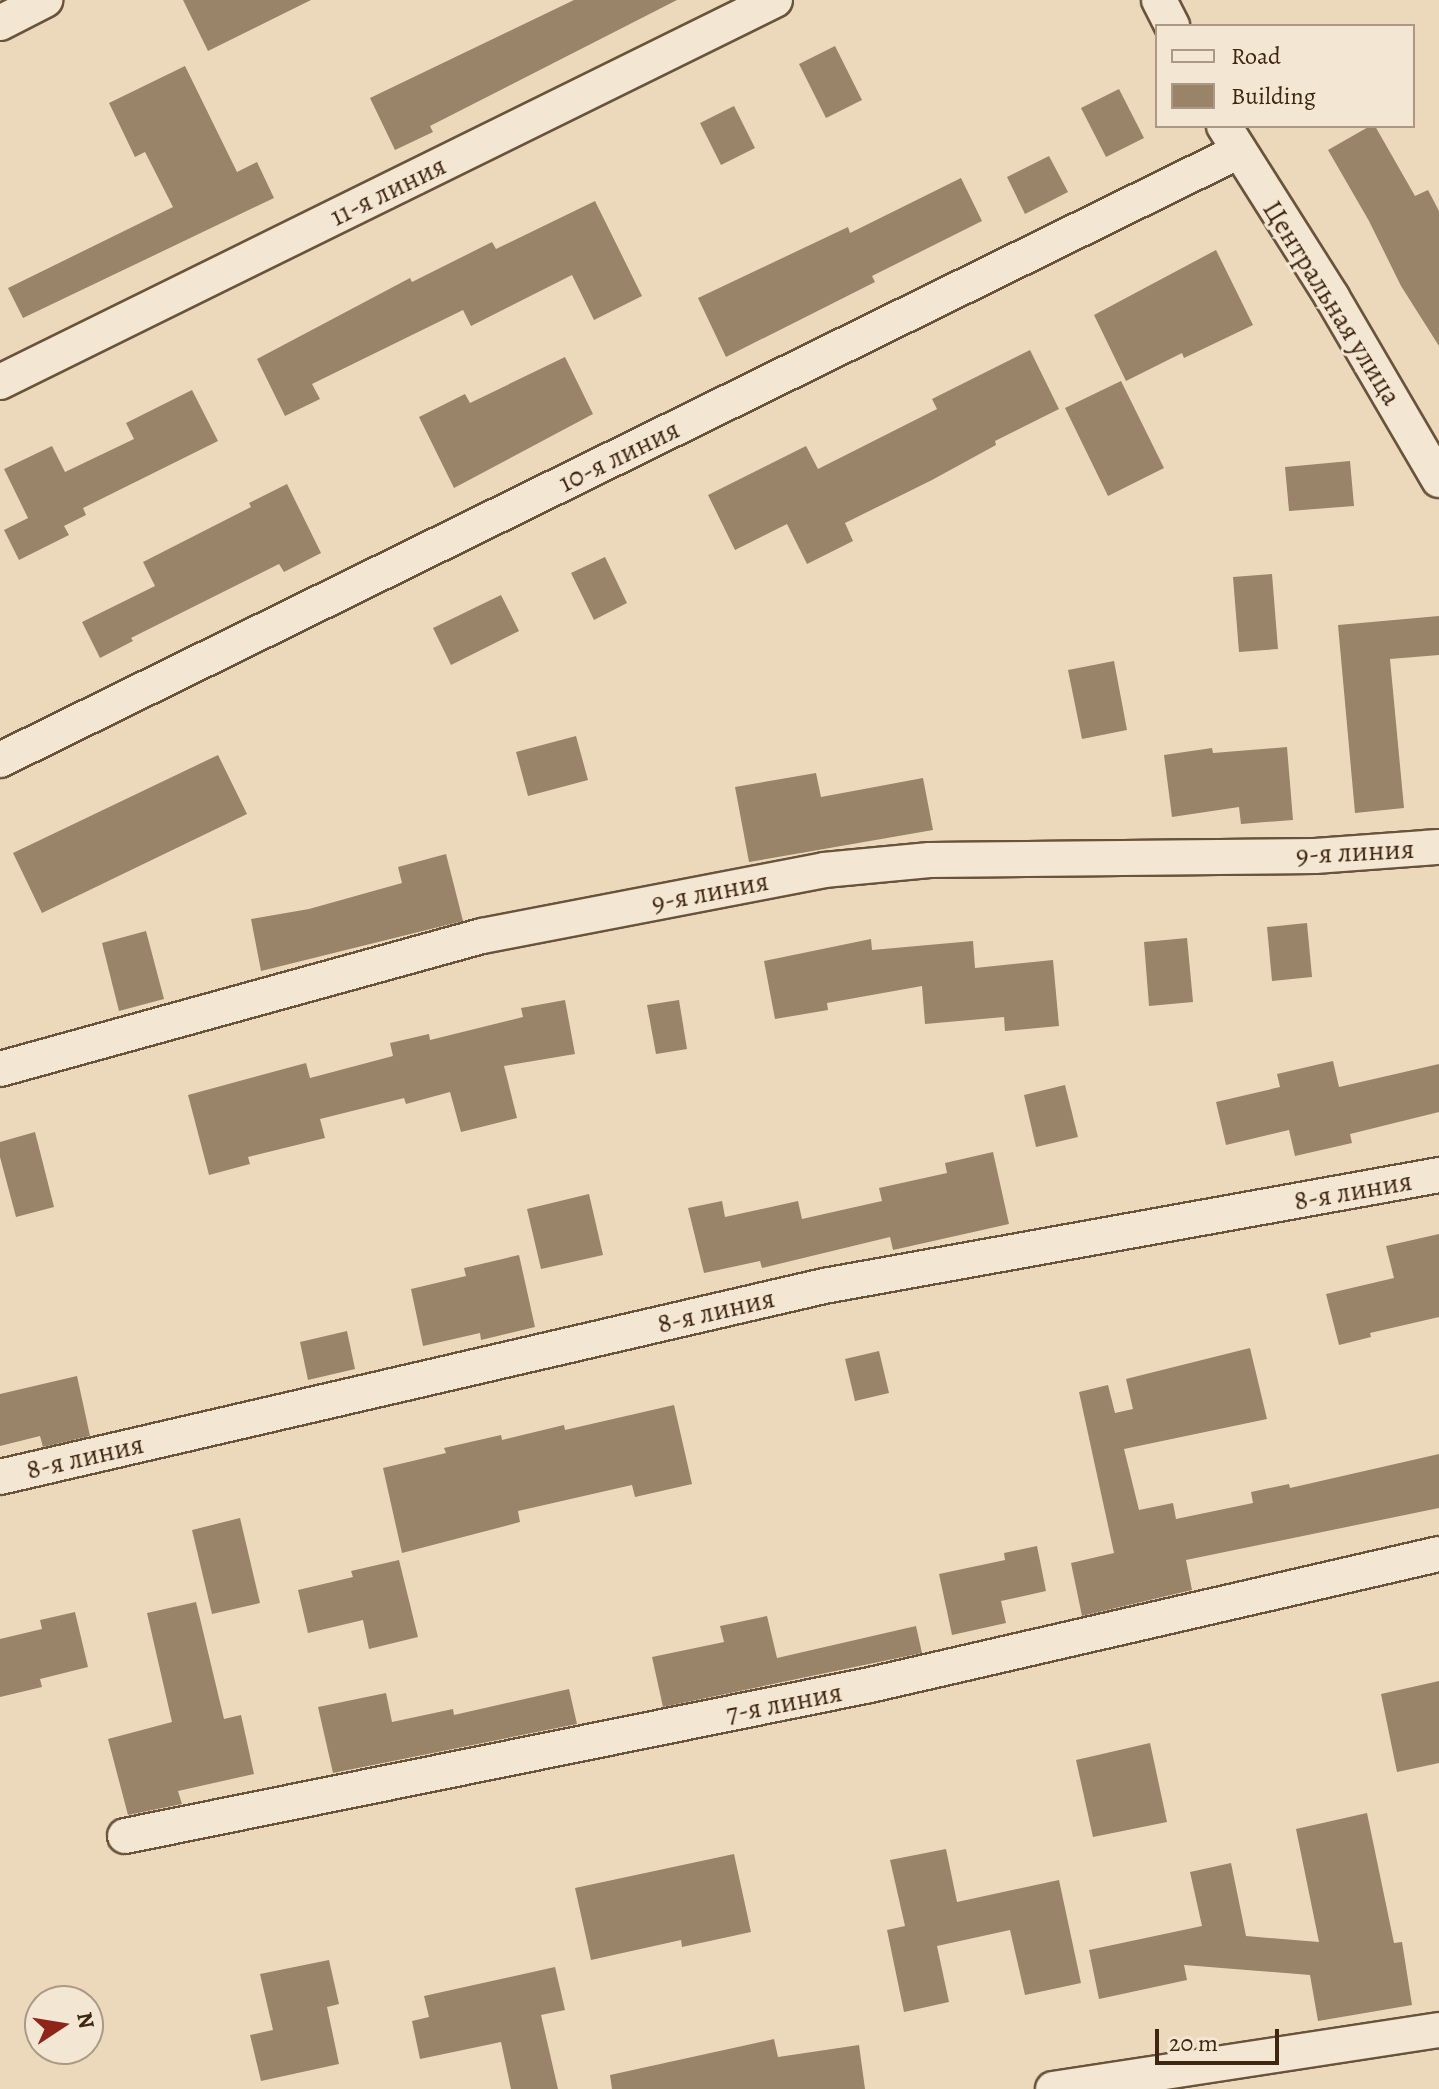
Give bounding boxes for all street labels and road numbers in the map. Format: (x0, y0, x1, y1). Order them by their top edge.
street label: 11-я линия (325, 149, 451, 233)
street label: Центральная улица (1256, 194, 1408, 412)
street label: 10-я линия (553, 412, 685, 500)
street label: 9-я линия (1295, 832, 1415, 872)
street label: 9-я линия (649, 864, 771, 920)
street label: 8-я линия (1291, 1164, 1415, 1218)
street label: 8-я линия (654, 1281, 778, 1341)
street label: 8-я линия (23, 1427, 147, 1487)
street label: 7-я линия (723, 1675, 845, 1731)

